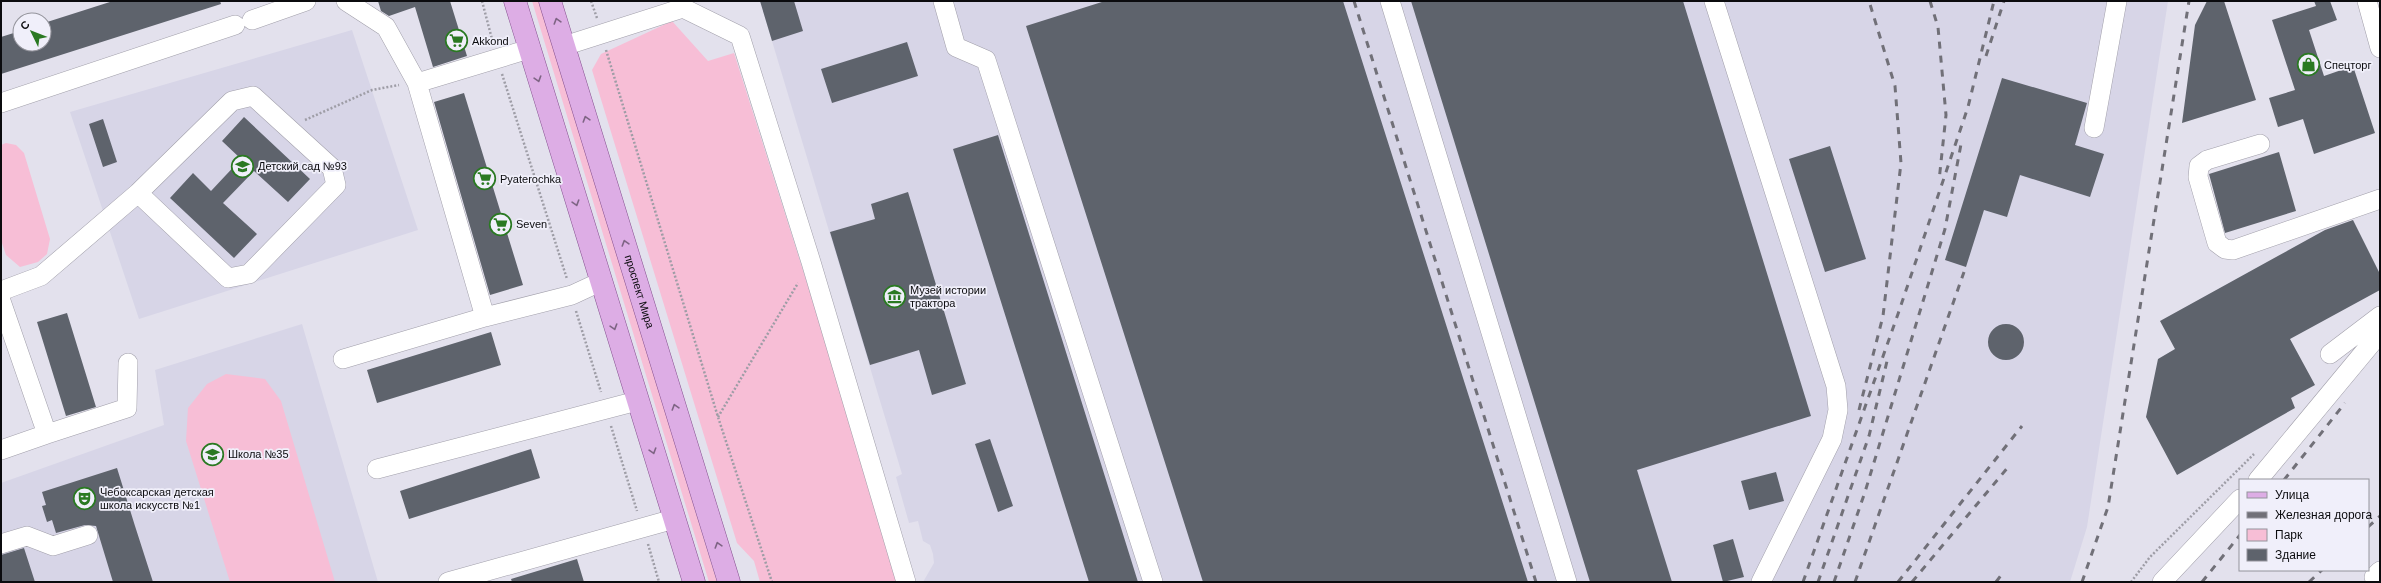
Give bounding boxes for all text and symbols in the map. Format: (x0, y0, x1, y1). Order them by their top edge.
north arrow (12, 12, 52, 52)
text: С (18, 18, 32, 32)
one-way arrow (553, 18, 561, 25)
supermarket icon: Akkond (444, 28, 470, 54)
place label: Akkond (472, 35, 509, 47)
shop icon: Спецторг (2296, 52, 2322, 78)
place label: Спецторг (2324, 59, 2371, 71)
one-way arrow (533, 75, 542, 82)
one-way arrow (582, 115, 591, 122)
school or university icon: Детский сад №93 (229, 153, 255, 179)
place label: Детский сад №93 (258, 160, 347, 172)
supermarket icon: Pyaterochka (472, 166, 498, 192)
place label: Pyaterochka (500, 173, 562, 185)
one-way arrow (571, 199, 580, 206)
supermarket icon: Seven (488, 211, 514, 237)
place label: Seven (516, 218, 547, 230)
one-way arrow (621, 239, 630, 246)
street label: проспект Мира (623, 253, 657, 331)
museum icon: Музей истории трактора (881, 283, 907, 309)
place label: Музей истории трактора (910, 284, 986, 309)
one-way arrow (609, 323, 618, 330)
one-way arrow (671, 404, 680, 411)
school or university icon: Школа №35 (199, 441, 225, 467)
place label: Школа №35 (228, 448, 289, 460)
one-way arrow (648, 448, 657, 455)
legend (2239, 479, 2369, 571)
theatre icon: Чебоксарская детская школа искусств №1 (72, 485, 98, 511)
place label: Чебоксарская детская школа искусств №1 (100, 486, 214, 511)
text: Улица (2275, 488, 2309, 502)
text: Железная дорога (2275, 508, 2372, 522)
text: Парк (2275, 528, 2303, 542)
one-way arrow (714, 541, 723, 548)
text: Здание (2275, 548, 2316, 562)

